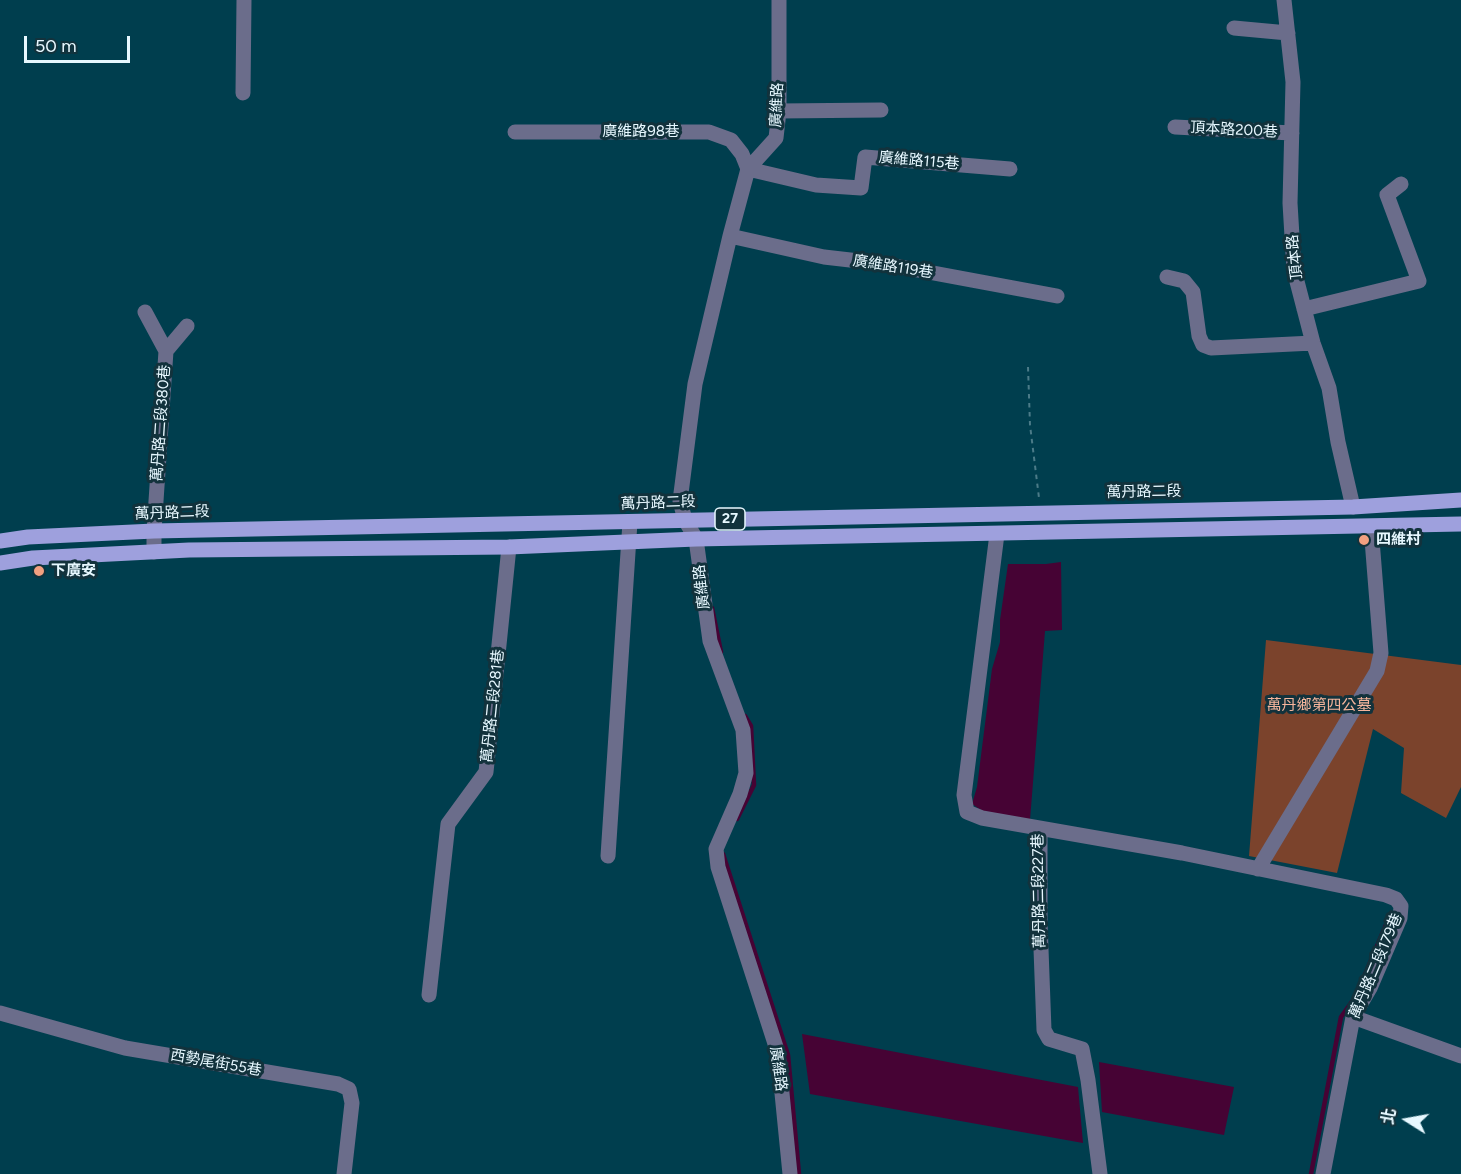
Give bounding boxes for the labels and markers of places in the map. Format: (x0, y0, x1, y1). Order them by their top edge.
place label: 四維村 (1376, 531, 1421, 549)
marker: 四維村 (1357, 533, 1371, 547)
place label: 下廣安 (51, 562, 96, 580)
marker: 下廣安 (32, 564, 46, 578)

